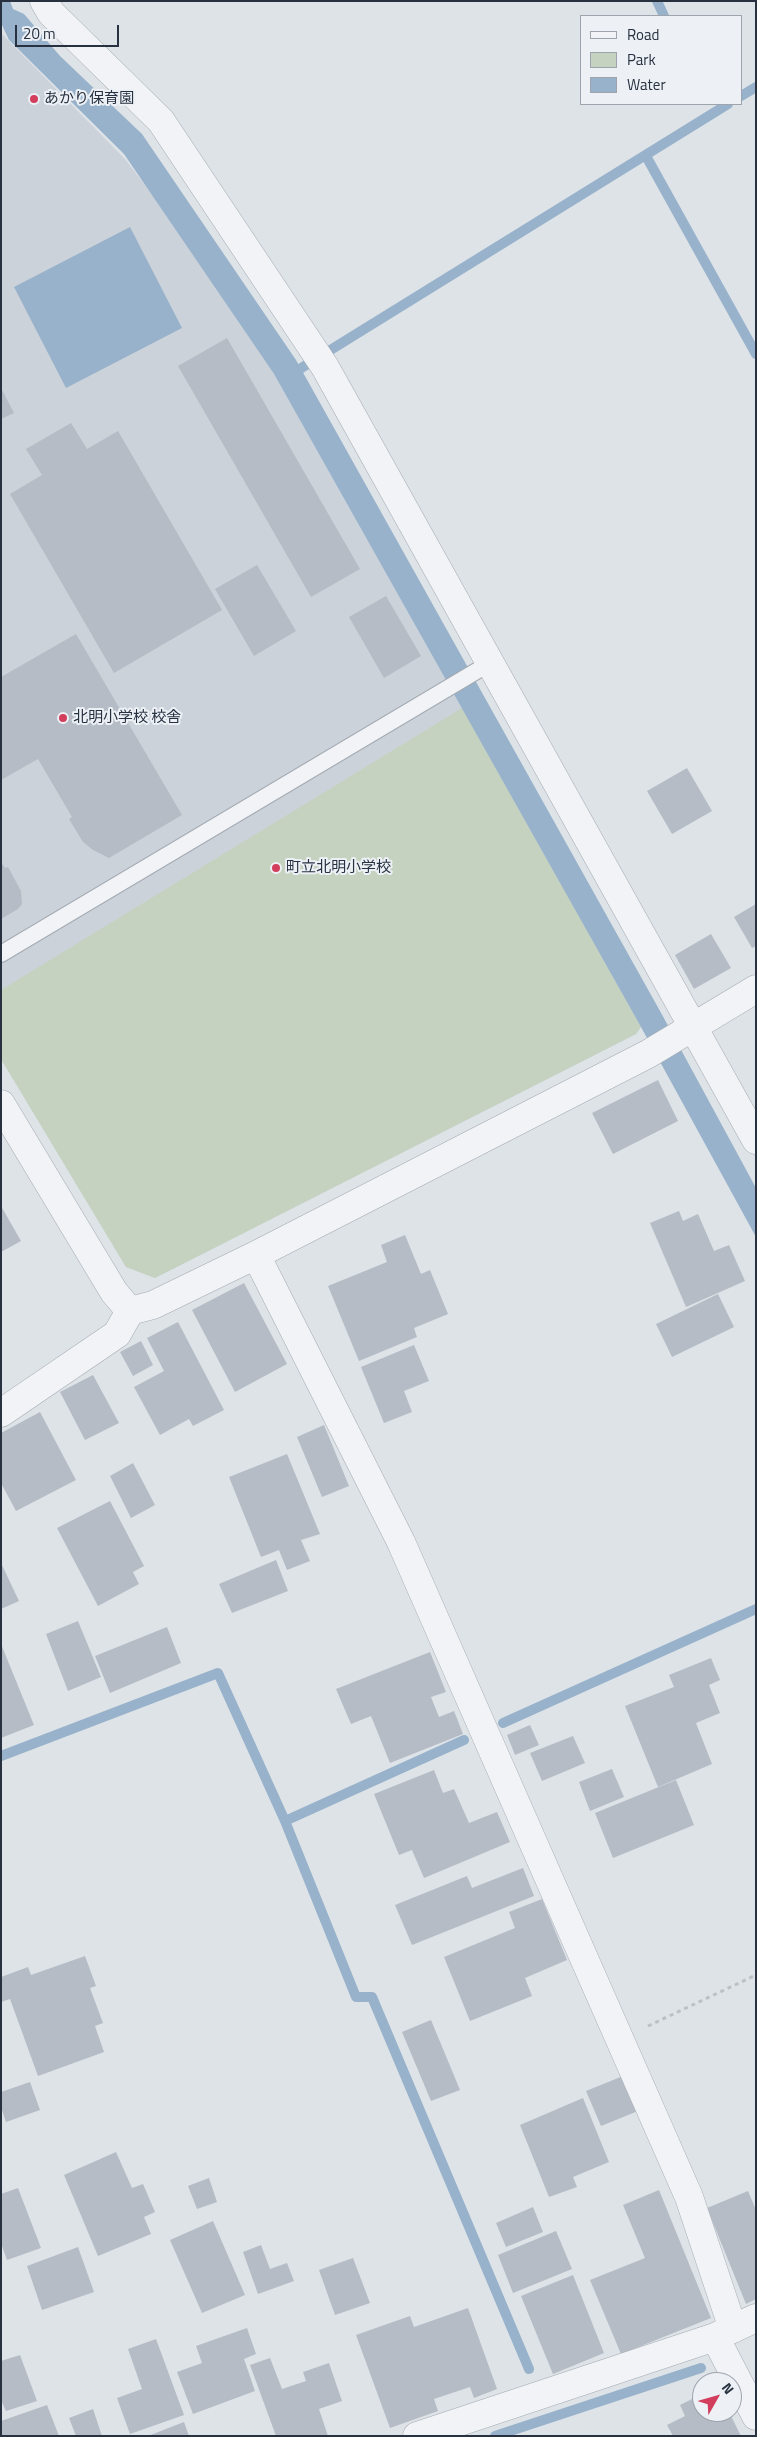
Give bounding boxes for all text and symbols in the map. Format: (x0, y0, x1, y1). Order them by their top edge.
scale bar (18, 15, 121, 47)
legend (580, 15, 742, 105)
text: 20 m (23, 22, 56, 45)
text: Road (627, 23, 659, 46)
text: Park (627, 48, 656, 71)
text: Water (627, 73, 666, 96)
place label: あかり保育園 (44, 90, 134, 108)
marker: あかり保育園 (28, 93, 40, 105)
place label: 北明小学校 校舎 (73, 709, 181, 727)
marker: 北明小学校 校舎 (57, 712, 69, 724)
place label: 町立北明小学校 (286, 859, 391, 877)
marker: 町立北明小学校 (270, 862, 282, 874)
north arrow (692, 2372, 742, 2422)
text: N (717, 2378, 740, 2398)

